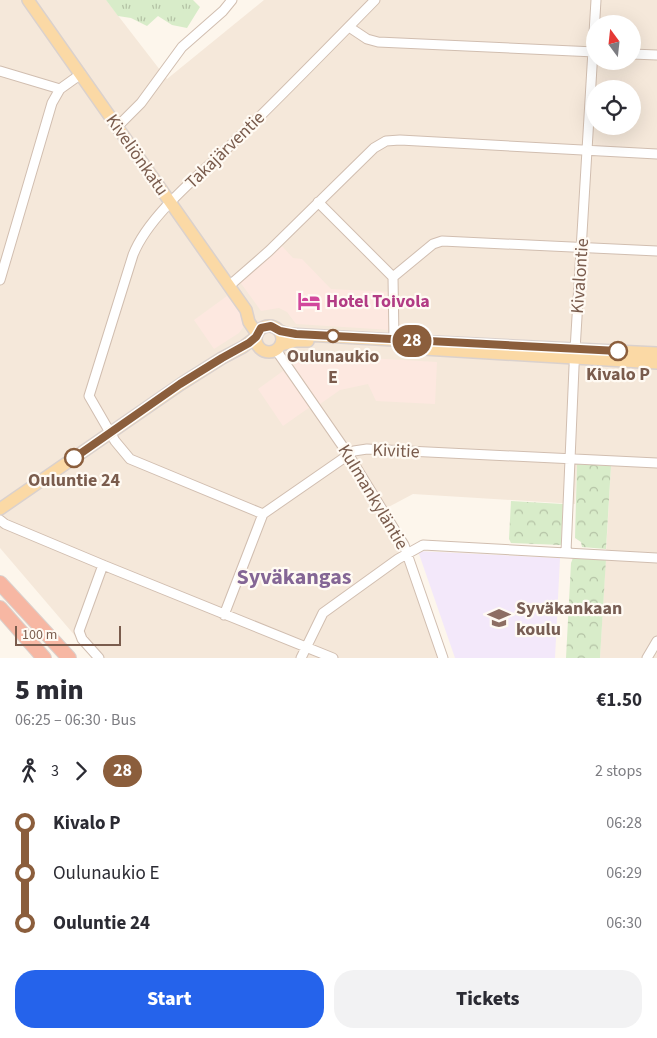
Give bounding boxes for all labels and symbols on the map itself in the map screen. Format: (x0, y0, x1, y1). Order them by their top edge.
north arrow (586, 15, 641, 70)
street label: Takajärventie (180, 106, 270, 194)
street label: Kiveliönkatu (100, 109, 174, 201)
street label: Kivalontie (565, 237, 595, 315)
hotel icon: Hotel Toivola (296, 288, 322, 314)
place label: Hotel Toivola (326, 289, 430, 314)
line badge: 28 (390, 325, 434, 357)
marker: Oulunaukio E (326, 329, 340, 343)
marker: Kivalo P (608, 341, 628, 361)
place label: Oulunaukio E (287, 344, 379, 390)
place label: Kivalo P (586, 362, 650, 387)
street label: Kivitie (372, 438, 420, 464)
street label: Kulmankyläntie (332, 440, 414, 554)
marker: Ouluntie 24 (64, 448, 84, 468)
place label: Ouluntie 24 (28, 468, 120, 493)
district label: Syväkangas (236, 561, 352, 593)
place label: Syväkankaan koulu (516, 596, 622, 642)
school or university icon: Syväkankaan koulu (486, 605, 512, 631)
scale bar (15, 623, 121, 646)

